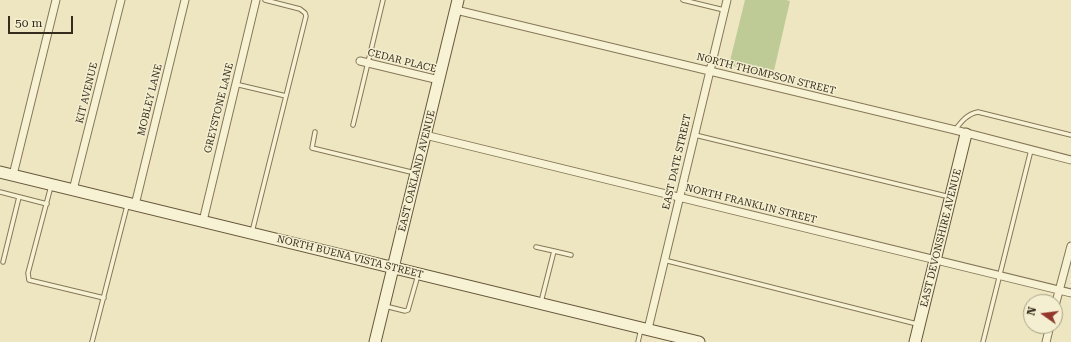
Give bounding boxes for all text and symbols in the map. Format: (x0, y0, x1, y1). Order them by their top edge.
scale bar (10, 8, 75, 34)
text: 50 m (15, 16, 42, 30)
street label: CEDAR PLACE (366, 47, 438, 75)
street label: NORTH THOMPSON STREET (695, 51, 837, 97)
street label: KIT AVENUE (74, 61, 100, 125)
street label: GREYSTONE LANE (202, 62, 236, 154)
street label: MOBLEY LANE (135, 63, 165, 137)
street label: EAST OAKLAND AVENUE (396, 109, 438, 233)
street label: EAST DATE STREET (660, 113, 694, 211)
street label: EAST DEVONSHIRE AVENUE (918, 168, 964, 308)
street label: NORTH FRANKLIN STREET (684, 182, 818, 226)
street label: NORTH BUENA VISTA STREET (276, 233, 424, 281)
north arrow (1023, 294, 1063, 334)
text: N (1025, 306, 1039, 317)

